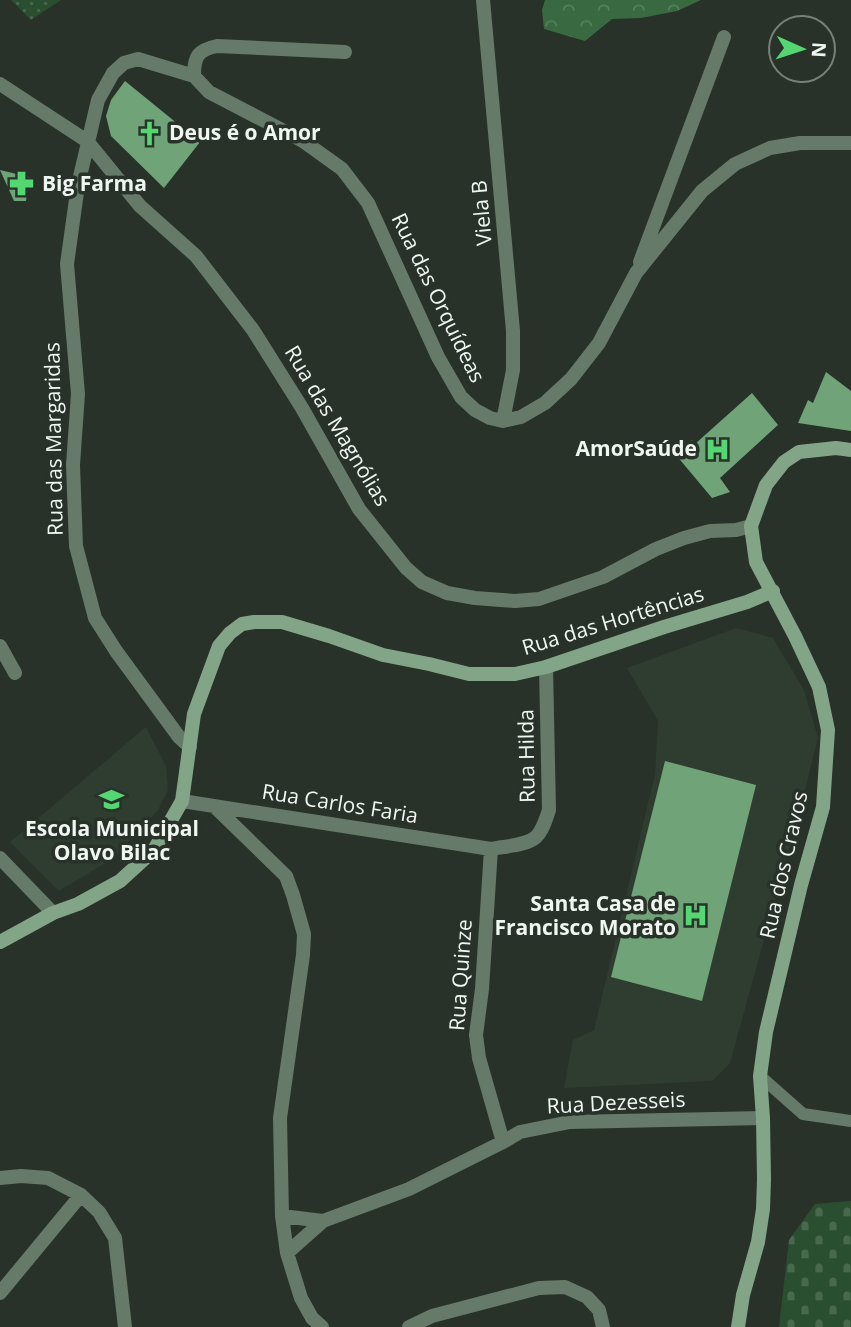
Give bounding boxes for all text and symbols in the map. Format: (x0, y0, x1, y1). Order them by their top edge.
north arrow (767, 14, 837, 84)
text: N (806, 41, 832, 58)
place label: Deus é o Amor (169, 118, 321, 146)
church icon: Deus é o Amor (135, 119, 163, 147)
place label: Big Farma (42, 169, 147, 197)
pharmacy icon: Big Farma (8, 170, 36, 198)
street label: Viela B (464, 179, 498, 247)
street label: Rua das Orquídeas (386, 208, 492, 387)
street label: Rua das Magnólias (279, 340, 397, 511)
street label: Rua das Margaridas (37, 342, 69, 536)
place label: AmorSaúde (576, 434, 697, 462)
hospital icon: AmorSaúde (703, 435, 731, 463)
street label: Rua das Hortências (518, 579, 707, 661)
street label: Rua Hilda (511, 709, 541, 803)
street label: Rua Carlos Faria (260, 777, 420, 829)
school or university icon: Escola Municipal Olavo Bilac (98, 786, 126, 814)
street label: Rua dos Cravos (752, 788, 814, 941)
place label: Escola Municipal Olavo Bilac (25, 814, 199, 866)
place label: Santa Casa de Francisco Morato (494, 889, 676, 941)
hospital icon: Santa Casa de Francisco Morato (682, 902, 710, 930)
street label: Rua Quinze (442, 918, 478, 1032)
street label: Rua Dezesseis (546, 1084, 686, 1120)

